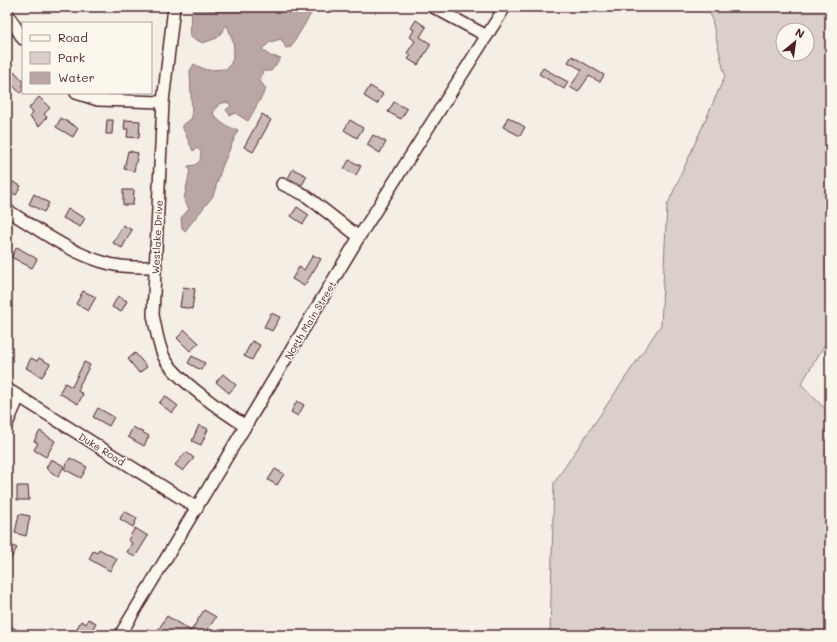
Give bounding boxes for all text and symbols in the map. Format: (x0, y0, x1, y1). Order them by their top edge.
legend (22, 22, 152, 94)
north arrow (775, 22, 815, 62)
text: N (793, 24, 807, 41)
text: Road (58, 29, 88, 45)
text: Park (58, 49, 85, 65)
text: Water (58, 69, 95, 85)
street label: Westlake Drive (148, 200, 166, 274)
street label: North Main Street (281, 278, 339, 362)
street label: Duke Road (76, 429, 128, 469)

